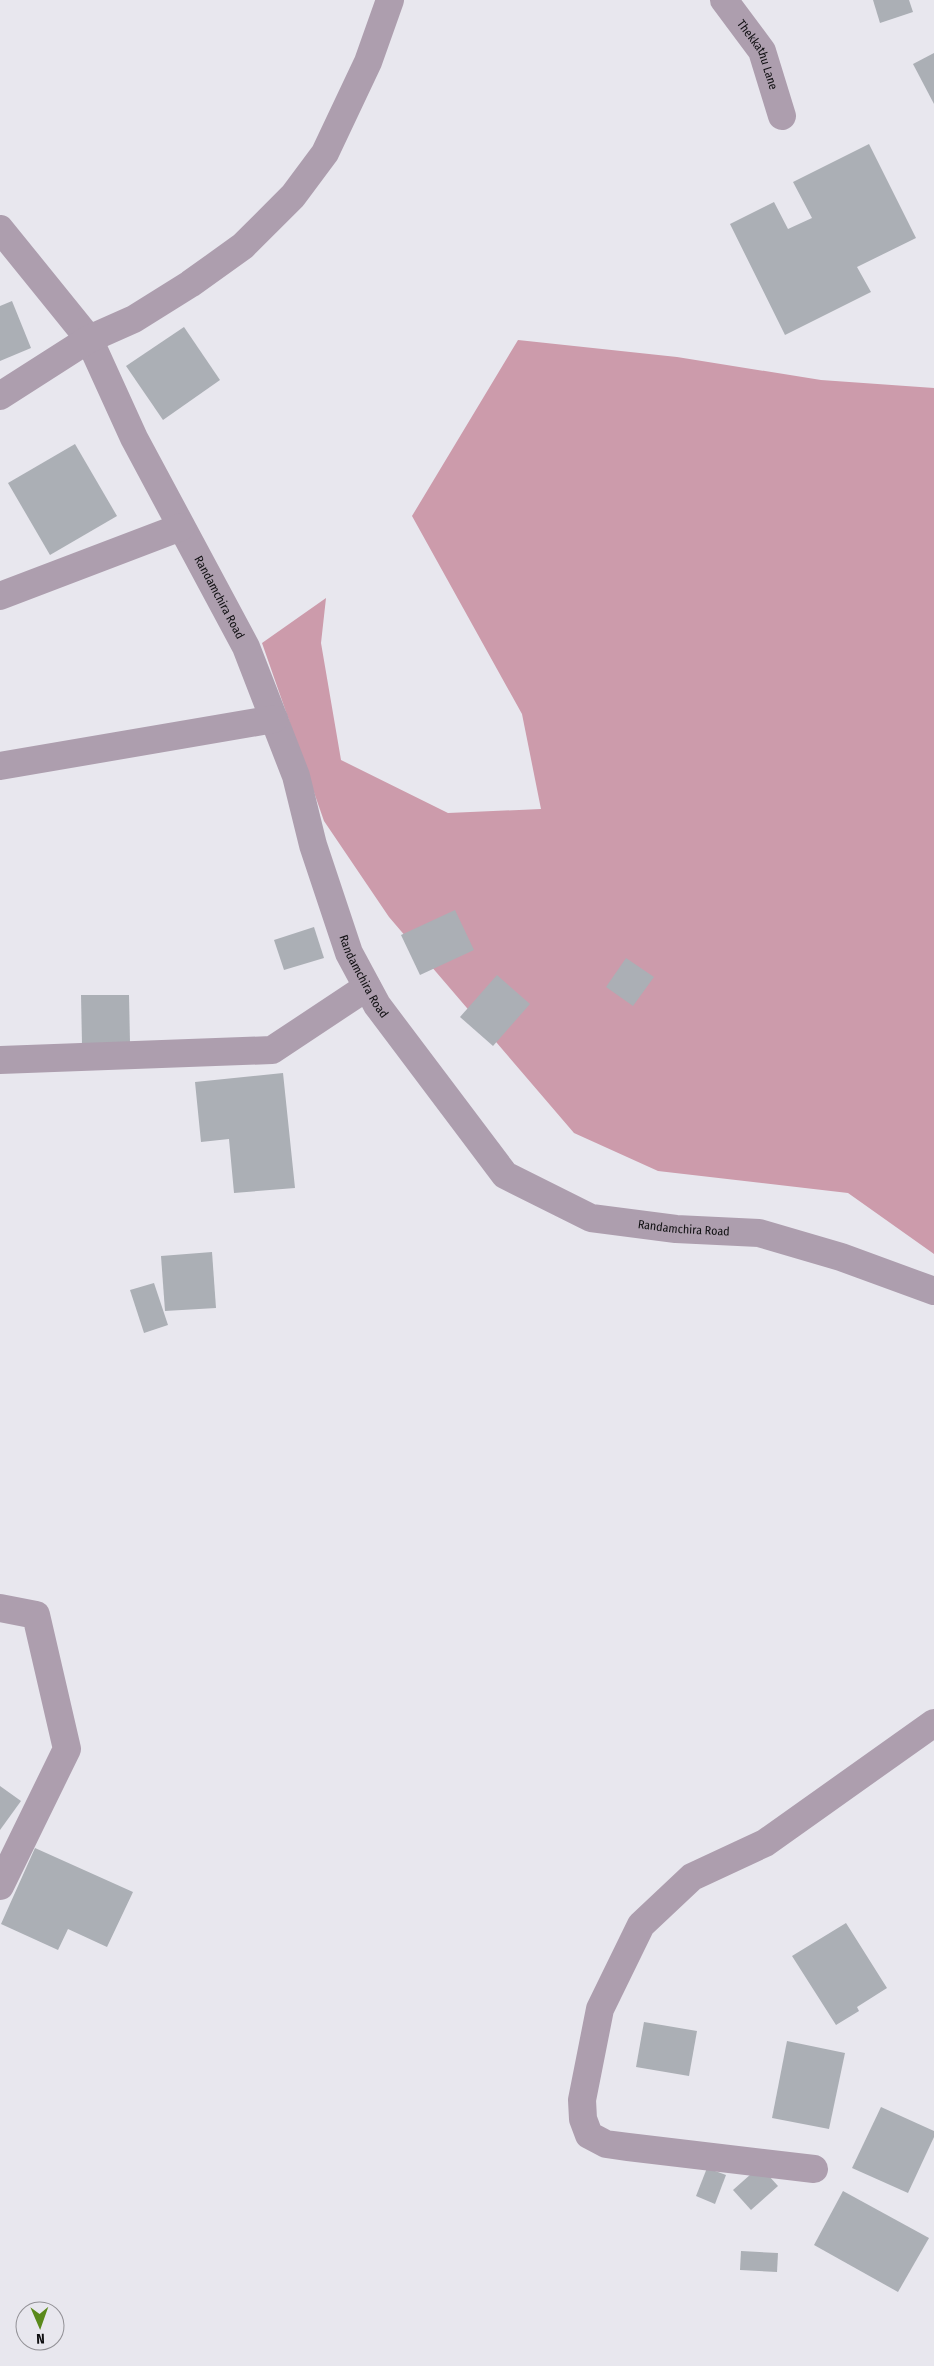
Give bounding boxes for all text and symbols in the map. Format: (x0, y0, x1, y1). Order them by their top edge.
street label: Thekkathu Lane (734, 17, 781, 91)
street label: Randamchira Road (191, 553, 247, 641)
street label: Randamchira Road (336, 933, 391, 1021)
street label: Randamchira Road (637, 1217, 730, 1239)
north arrow (15, 2301, 65, 2351)
text: N (36, 2330, 45, 2347)

